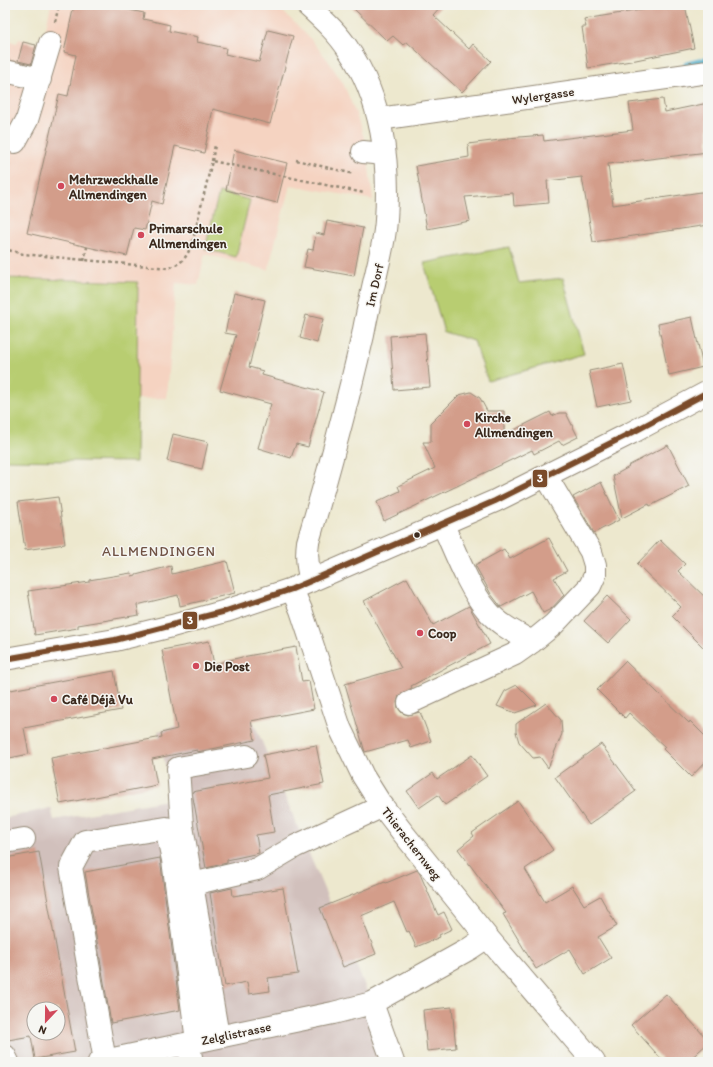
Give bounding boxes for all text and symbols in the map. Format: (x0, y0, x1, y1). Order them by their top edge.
street label: Wylergasse (511, 84, 575, 107)
place label: Mehrzweckhalle Allmendingen (68, 172, 158, 203)
marker: Mehrzweckhalle Allmendingen (56, 181, 66, 191)
place label: Primarschule Allmendingen (148, 221, 228, 252)
marker: Primarschule Allmendingen (136, 230, 146, 240)
street label: Im Dorf (362, 262, 387, 308)
place label: Kirche Allmendingen (474, 410, 554, 441)
marker: Kirche Allmendingen (462, 419, 472, 429)
line badge: 3 (532, 469, 548, 488)
text: 3 (537, 472, 543, 485)
unlabelled marker (412, 530, 422, 540)
district label: ALLMENDINGEN (102, 543, 216, 560)
line badge: 3 (182, 611, 198, 630)
text: 3 (187, 614, 193, 627)
place label: Coop (428, 626, 457, 642)
marker: Coop (415, 628, 425, 638)
place label: Die Post (204, 659, 250, 674)
marker: Die Post (191, 661, 201, 671)
place label: Café Déjà Vu (62, 692, 134, 708)
marker: Café Déjà Vu (49, 694, 59, 704)
street label: Thierachernweg (378, 804, 445, 883)
north arrow (26, 1001, 66, 1041)
street label: Zelglistrasse (200, 1019, 272, 1048)
text: N (37, 1022, 48, 1037)

